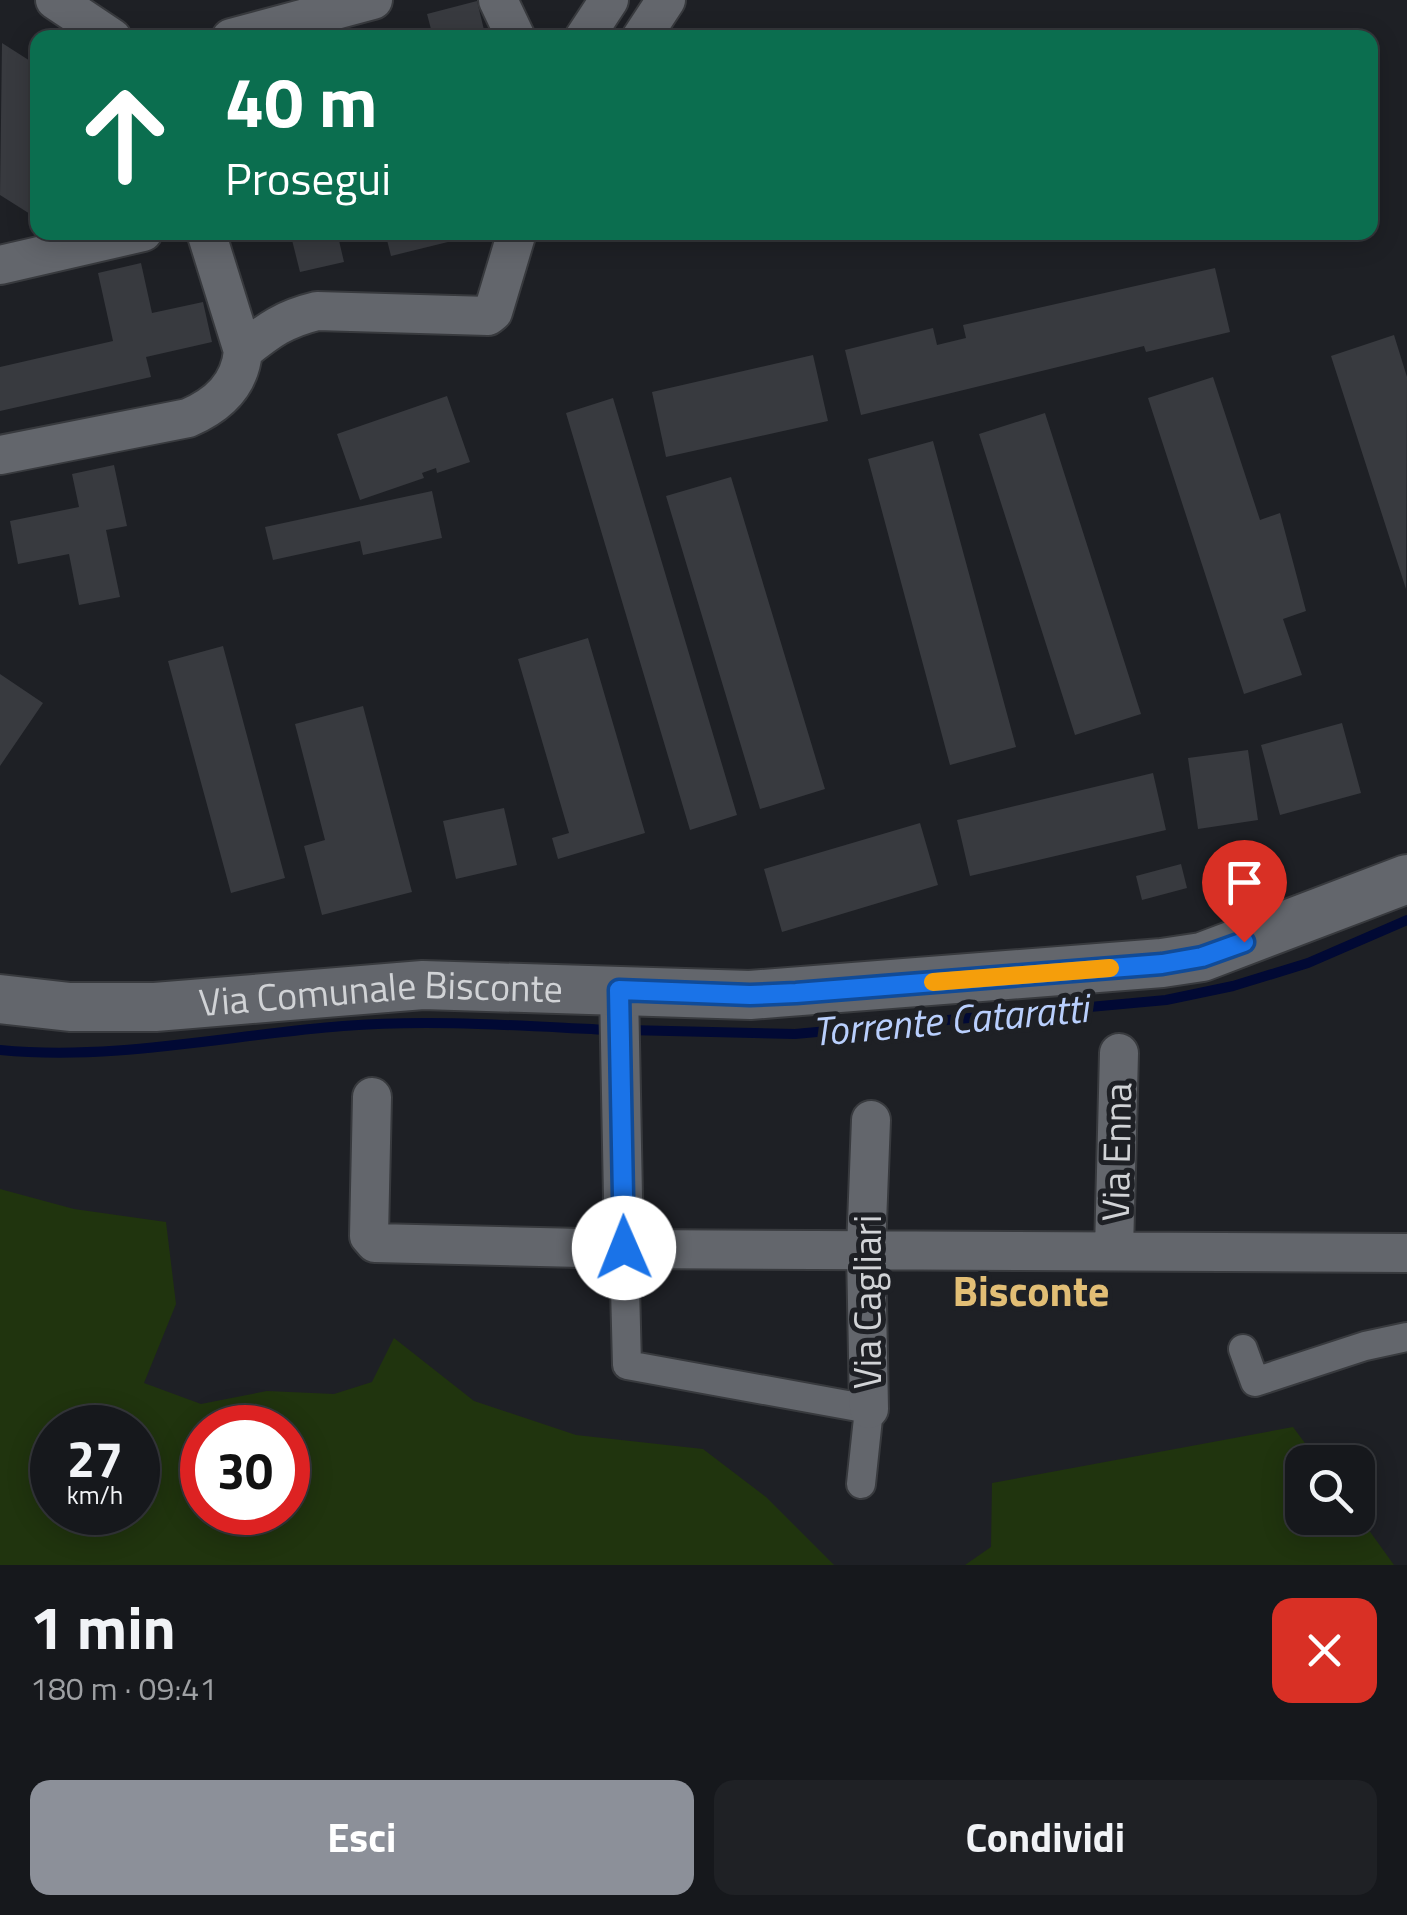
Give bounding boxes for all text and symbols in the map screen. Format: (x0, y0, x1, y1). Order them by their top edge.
text: 40 m (225, 48, 378, 154)
icon: ahead (60, 70, 190, 200)
text: Prosegui (225, 144, 391, 212)
pin (1202, 840, 1287, 943)
icon: arrive (1217, 855, 1272, 910)
street label: Via Comunale Bisconte (197, 955, 564, 1031)
water label: Torrente Cataratti (809, 977, 1095, 1062)
street label: Via Enna (1086, 1082, 1146, 1222)
position arrow (572, 1196, 676, 1300)
street label: Via Cagliari (838, 1215, 896, 1389)
district label: Bisconte (952, 1258, 1110, 1322)
speed limit sign: 30 (180, 1405, 310, 1535)
text: 27 (67, 1420, 123, 1496)
map controls (1285, 1445, 1375, 1535)
button: search (1285, 1445, 1375, 1535)
text: km/h (67, 1476, 123, 1514)
text: 1 min (30, 1581, 176, 1672)
button: close (1272, 1598, 1377, 1703)
text: 180 m · 09:41 (30, 1664, 217, 1712)
button: Esci (30, 1780, 694, 1895)
button: Condividi (714, 1780, 1377, 1895)

